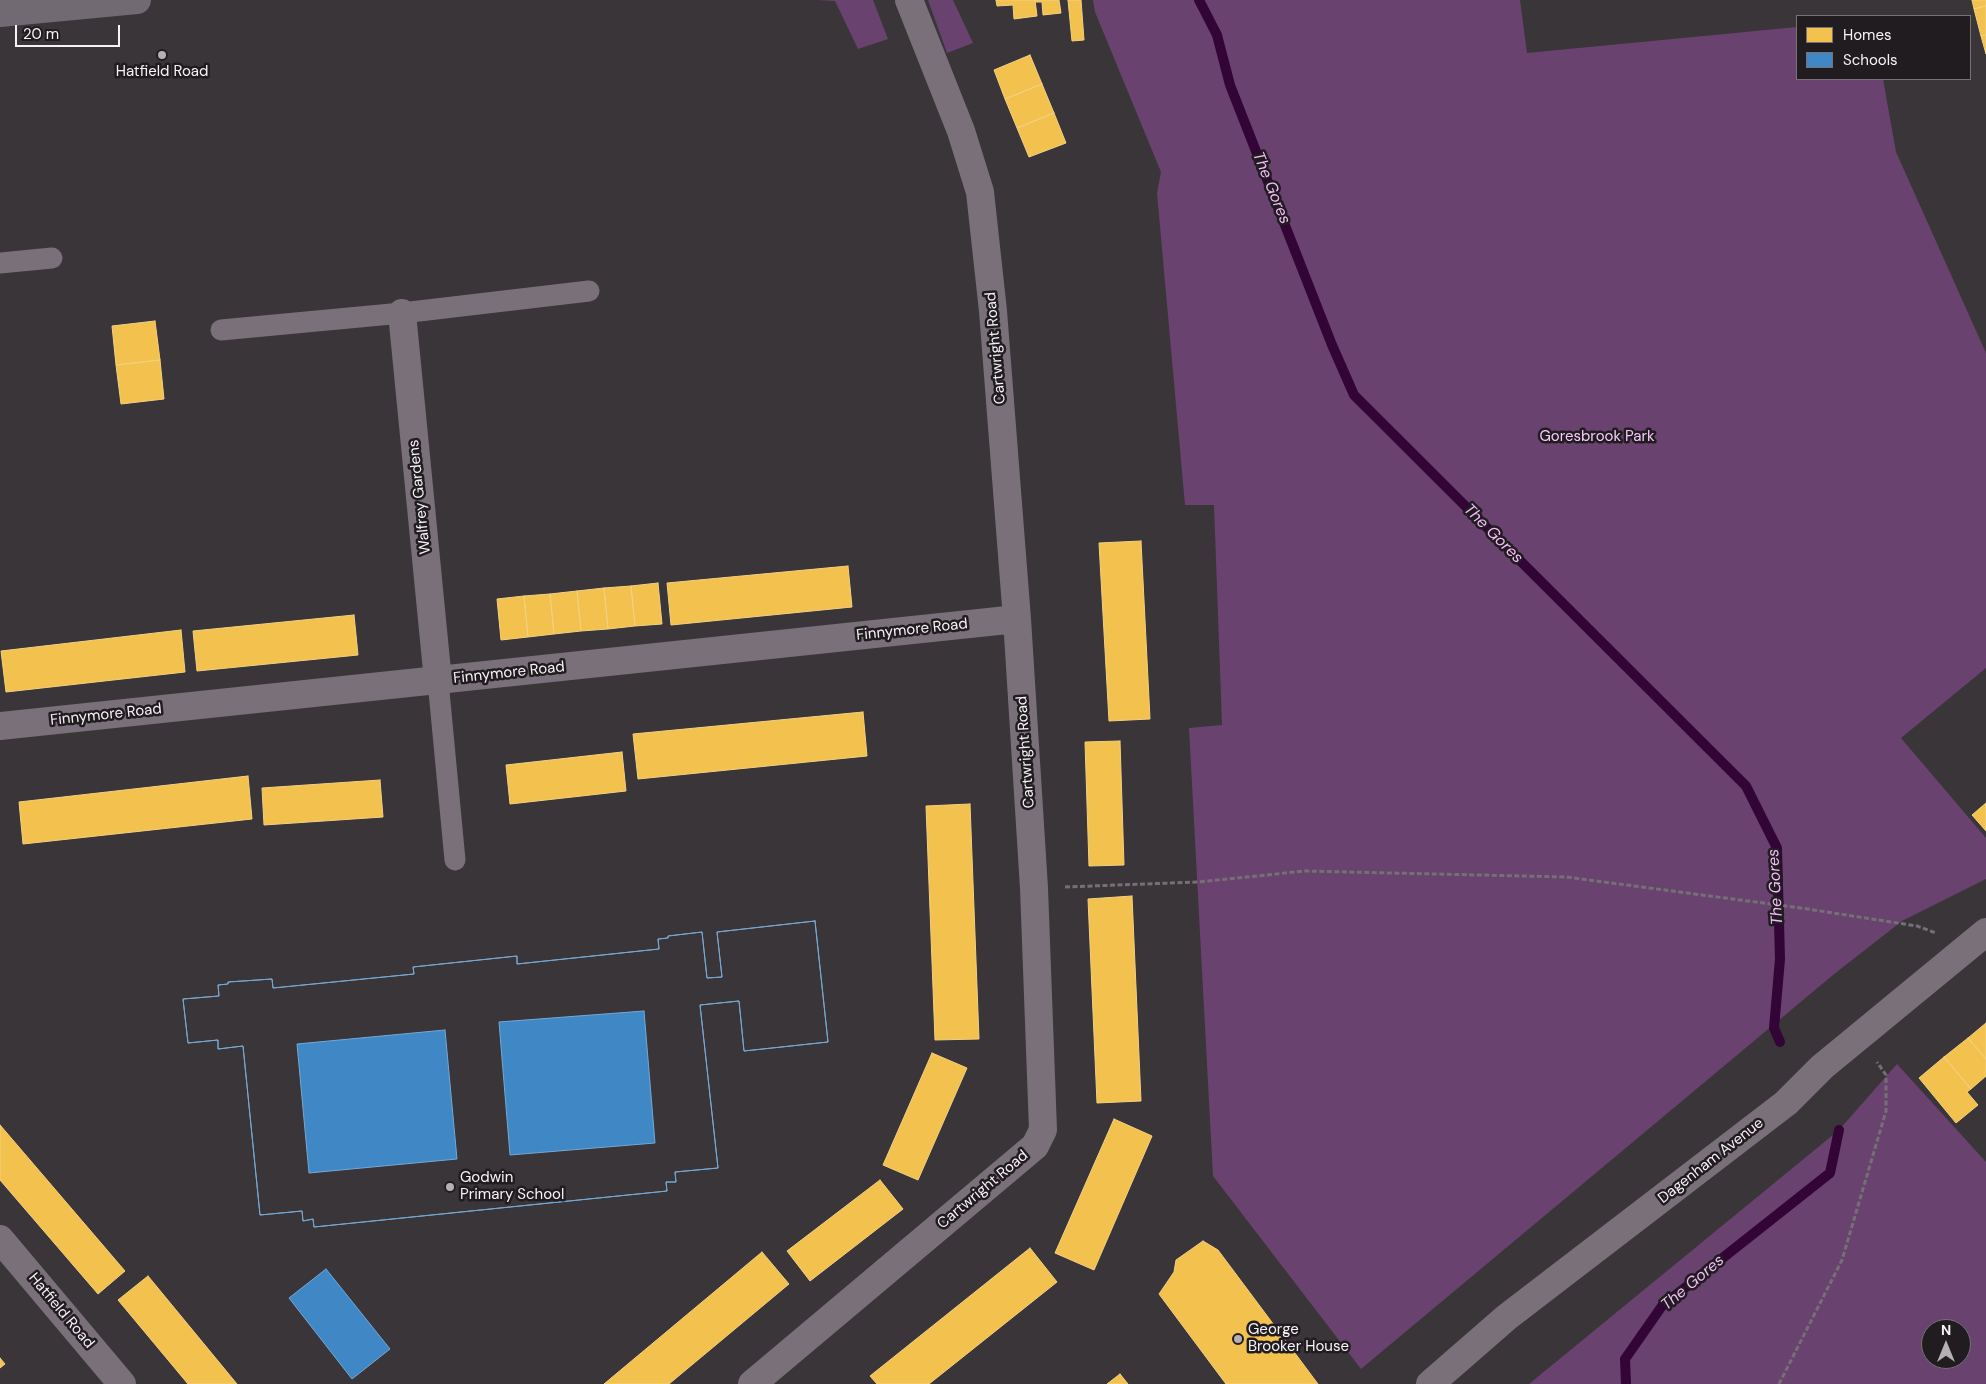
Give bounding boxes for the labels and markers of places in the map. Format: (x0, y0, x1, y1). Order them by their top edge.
marker: Hatfield Road (156, 49, 168, 61)
place label: Hatfield Road (116, 63, 208, 81)
place label: Godwin Primary School (460, 1169, 564, 1204)
marker: Godwin Primary School (444, 1181, 456, 1193)
place label: George Brooker House (1248, 1321, 1349, 1356)
marker: George Brooker House (1232, 1333, 1244, 1345)

